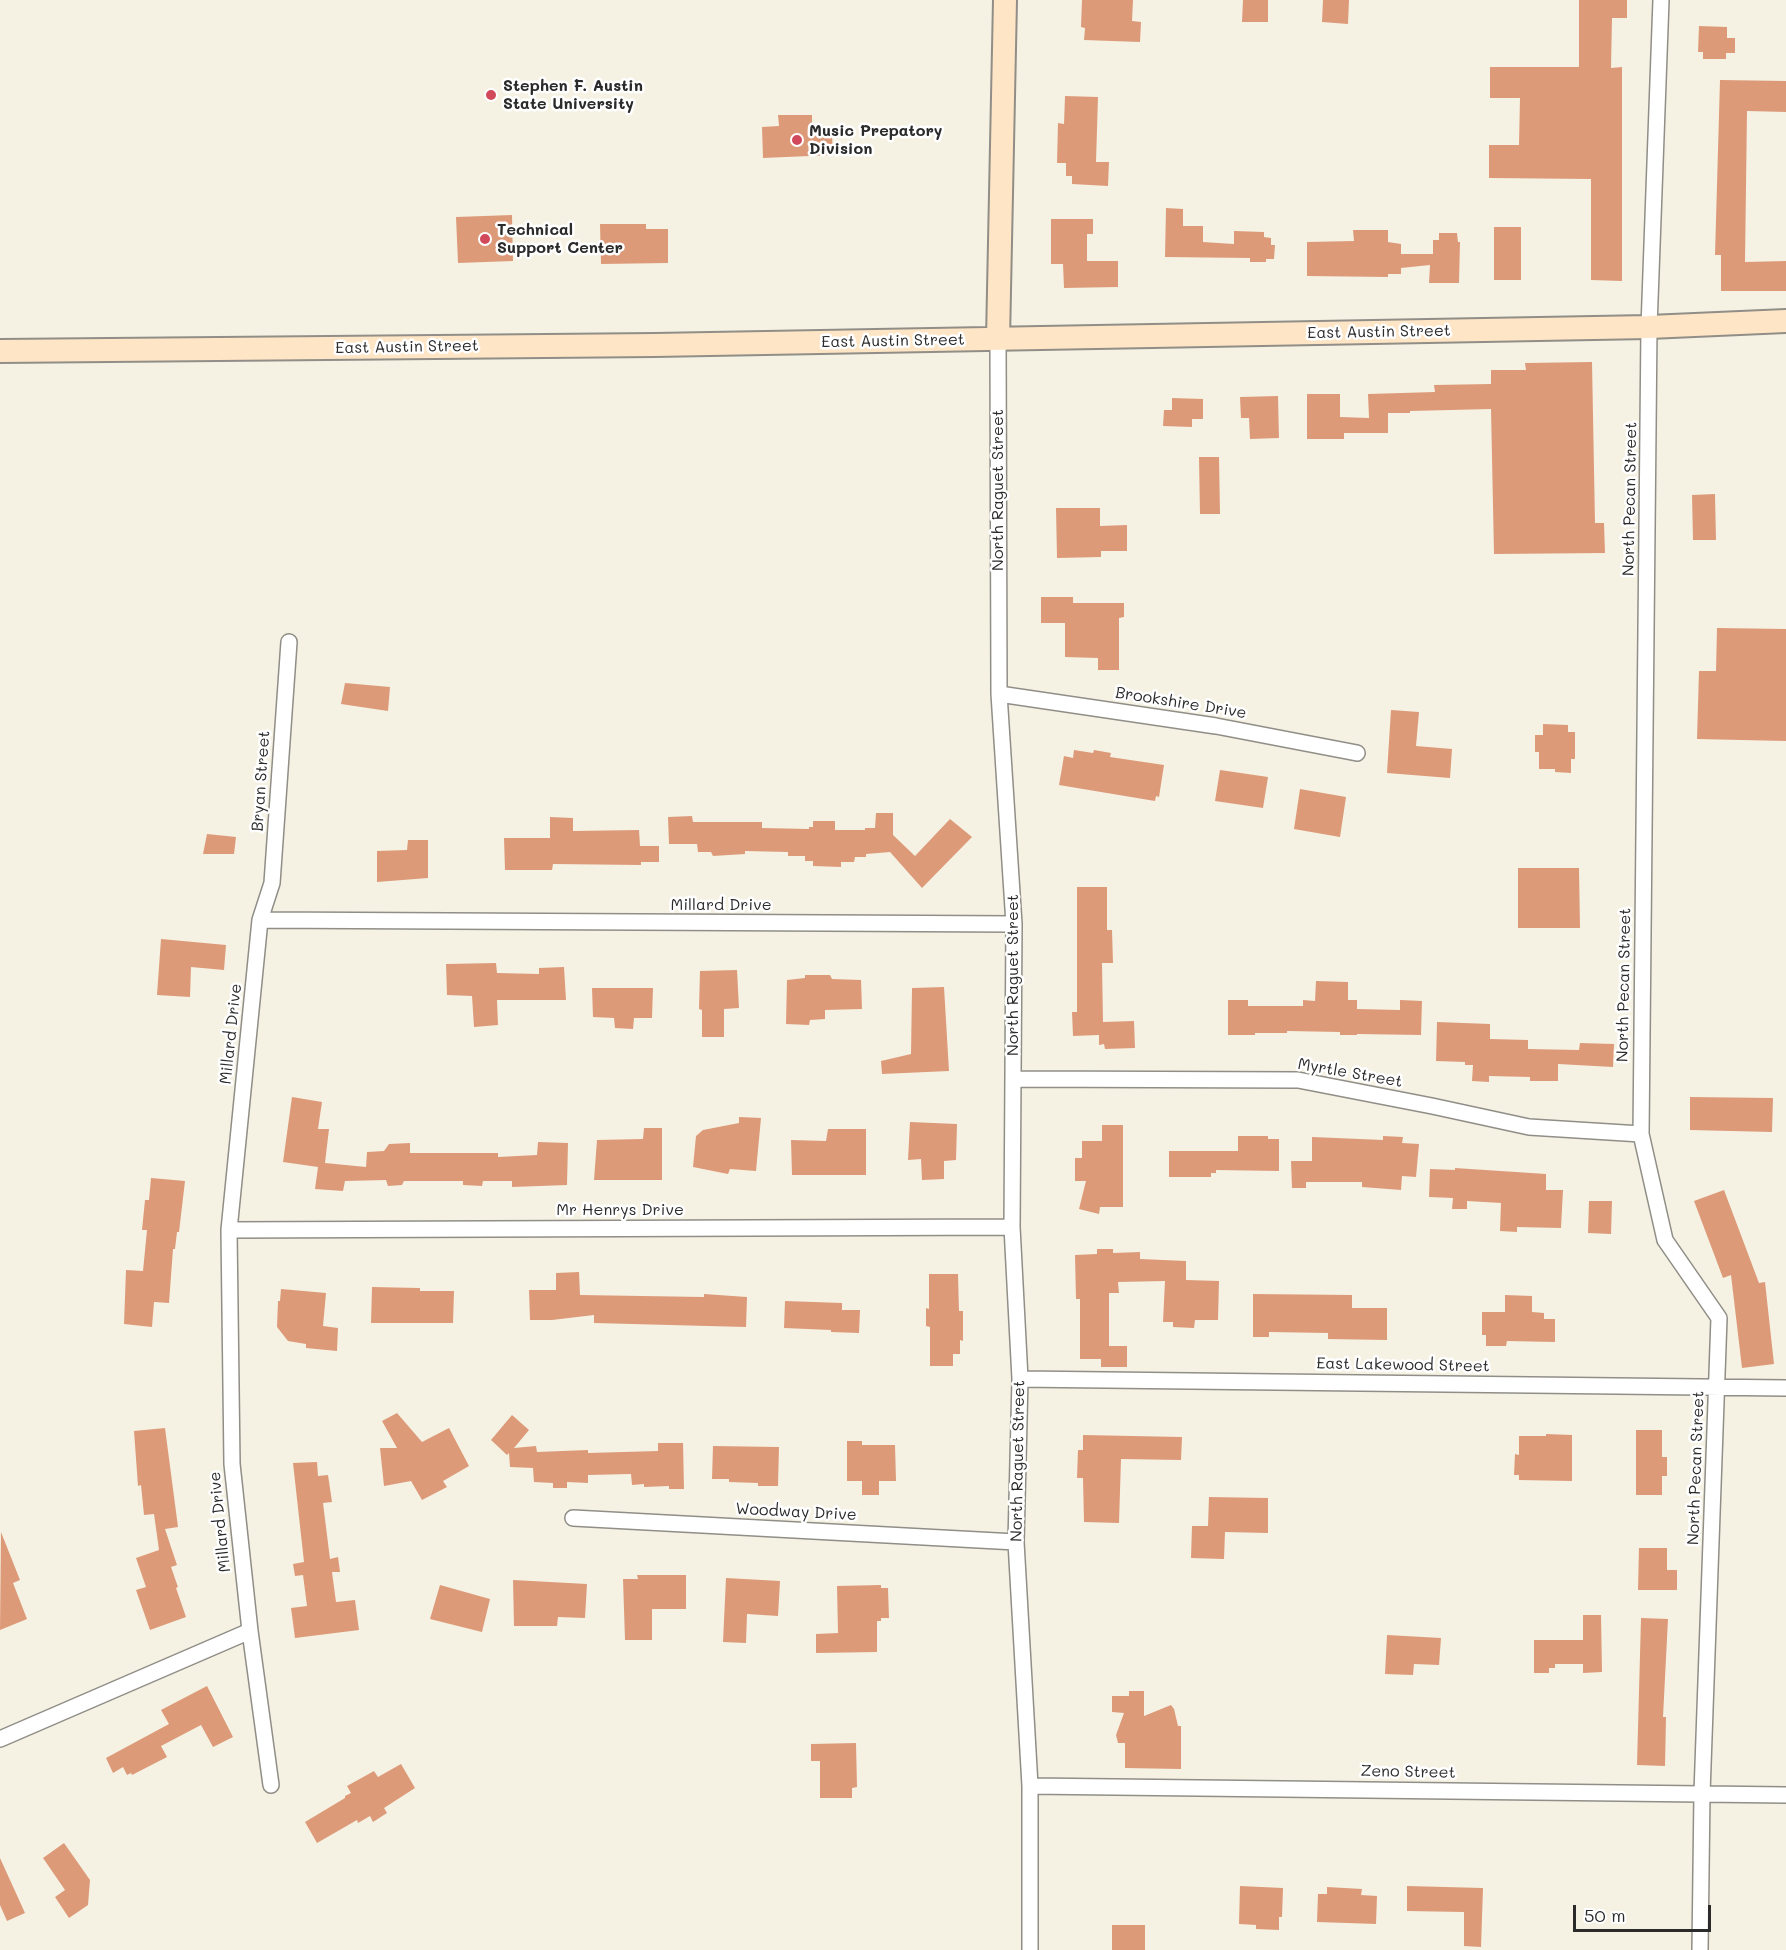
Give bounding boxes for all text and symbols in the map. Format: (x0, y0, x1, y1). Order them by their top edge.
place label: Stephen F. Austin State University (503, 76, 643, 114)
marker: Stephen F. Austin State University (484, 88, 498, 102)
place label: Music Prepatory Division (809, 121, 942, 159)
marker: Music Prepatory Division (790, 133, 804, 147)
place label: Technical Support Center (497, 220, 623, 258)
marker: Technical Support Center (478, 232, 492, 246)
street label: East Austin Street (1307, 321, 1451, 343)
street label: East Austin Street (821, 330, 965, 352)
street label: East Austin Street (335, 336, 479, 358)
street label: North Raguet Street (988, 409, 1008, 571)
street label: North Pecan Street (1619, 422, 1641, 576)
street label: Brookshire Drive (1114, 683, 1248, 723)
street label: Bryan Street (248, 730, 274, 832)
street label: North Raguet Street (1003, 894, 1023, 1056)
street label: Millard Drive (670, 895, 772, 915)
street label: North Pecan Street (1613, 908, 1635, 1062)
street label: Millard Drive (216, 983, 246, 1085)
street label: Myrtle Street (1296, 1054, 1404, 1092)
street label: Mr Henrys Drive (556, 1200, 684, 1220)
street label: East Lakewood Street (1316, 1354, 1490, 1376)
street label: North Raguet Street (1007, 1380, 1029, 1542)
street label: North Pecan Street (1684, 1390, 1708, 1546)
street label: Millard Drive (205, 1471, 235, 1573)
street label: Woodway Drive (735, 1499, 857, 1525)
street label: Zeno Street (1360, 1762, 1456, 1782)
scale bar (1576, 1893, 1714, 1931)
text: 50 m (1584, 1903, 1626, 1927)

